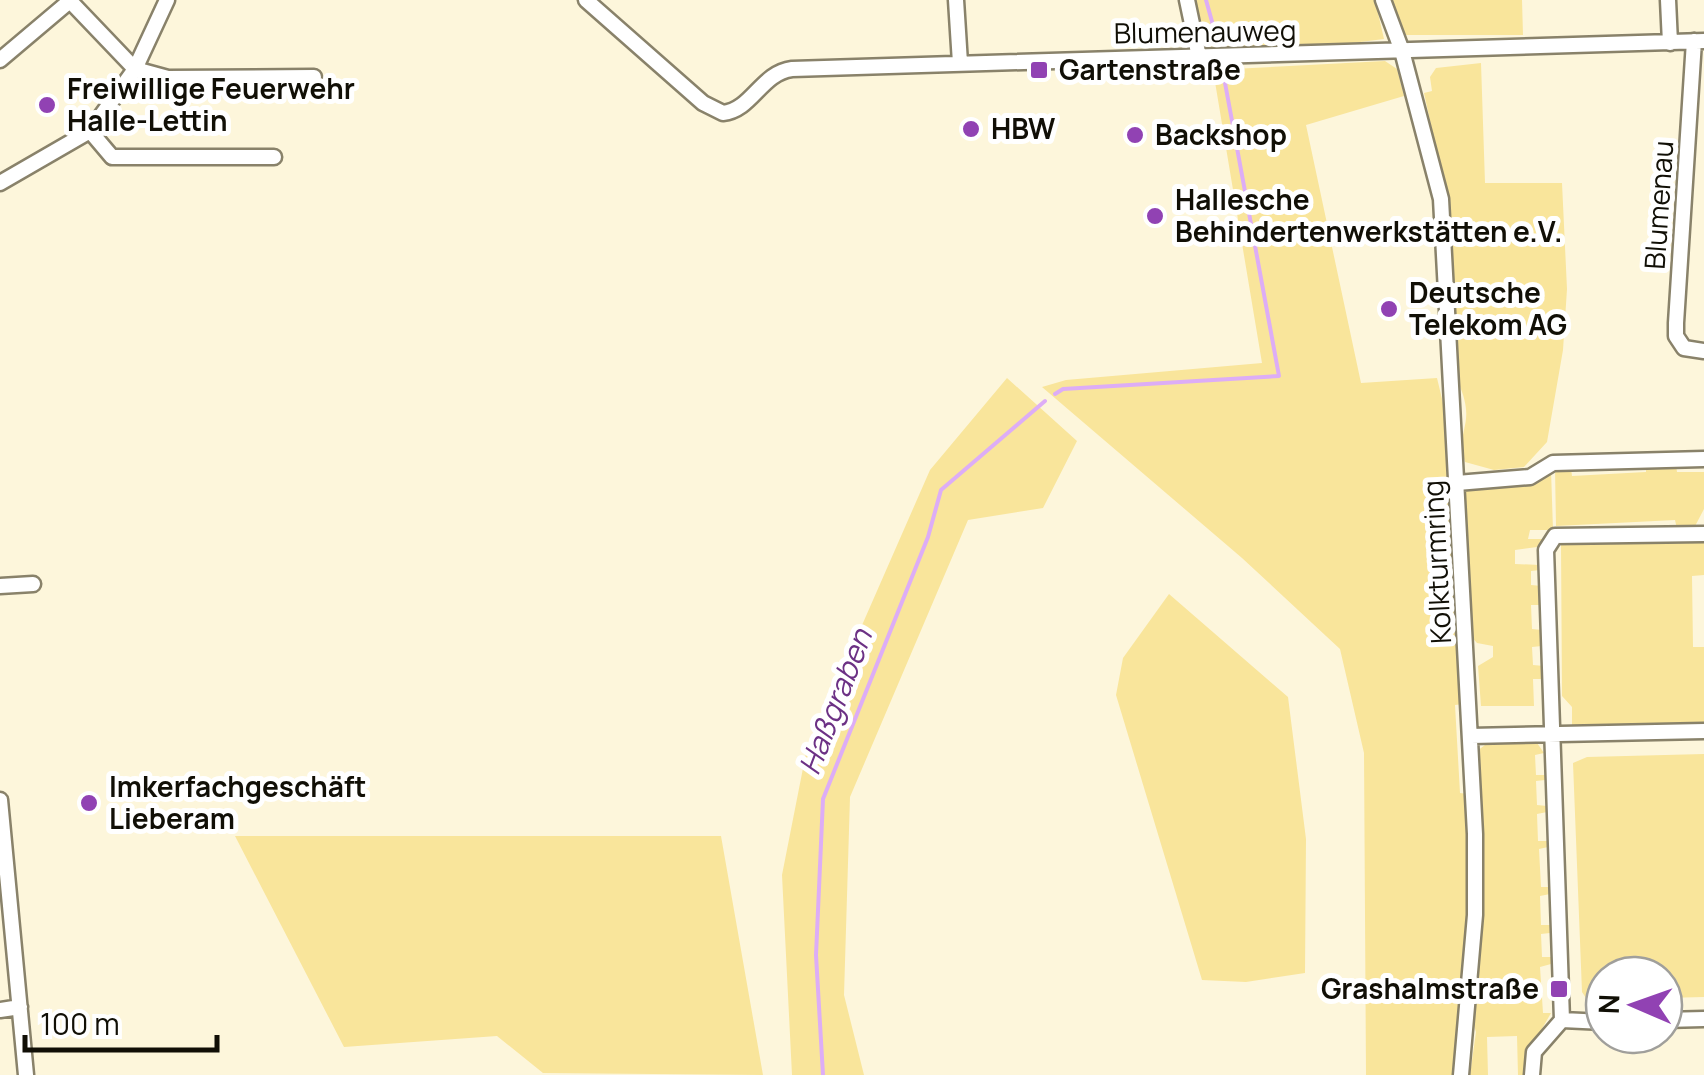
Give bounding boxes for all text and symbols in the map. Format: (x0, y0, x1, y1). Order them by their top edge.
street label: Blumenauweg (1113, 10, 1297, 52)
place label: Gartenstraße (1059, 50, 1241, 88)
marker: Gartenstraße (1028, 59, 1050, 81)
place label: Freiwillige Feuerwehr Halle-Lettin (67, 69, 355, 139)
marker: Freiwillige Feuerwehr Halle-Lettin (36, 94, 58, 116)
place label: HBW (991, 109, 1055, 147)
place label: Backshop (1155, 115, 1287, 153)
marker: HBW (960, 118, 982, 140)
marker: Backshop (1124, 124, 1146, 146)
street label: Blumenau (1635, 139, 1681, 270)
place label: Hallesche Behindertenwerkstätten e.V. (1175, 180, 1563, 250)
marker: Hallesche Behindertenwerkstätten e.V. (1144, 205, 1166, 227)
place label: Deutsche Telekom AG (1409, 273, 1567, 343)
marker: Deutsche Telekom AG (1378, 298, 1400, 320)
street label: Kolkturmring (1413, 479, 1459, 645)
water label: Haßgraben (788, 622, 881, 780)
place label: Imkerfachgeschäft Lieberam (109, 767, 367, 837)
marker: Imkerfachgeschäft Lieberam (78, 792, 100, 814)
north arrow (1584, 955, 1684, 1055)
place label: Grashalmstraße (1321, 969, 1539, 1007)
marker: Grashalmstraße (1548, 978, 1570, 1000)
scale bar (25, 990, 218, 1052)
text: N (1589, 993, 1627, 1015)
text: 100 m (40, 1003, 120, 1044)

